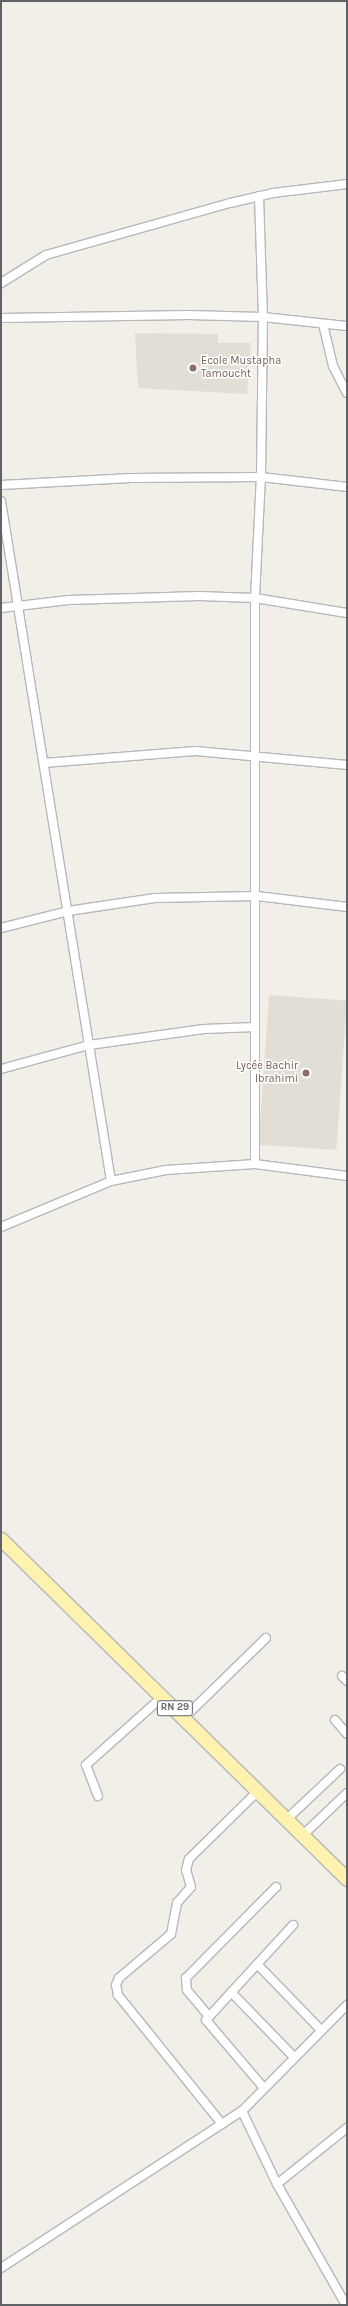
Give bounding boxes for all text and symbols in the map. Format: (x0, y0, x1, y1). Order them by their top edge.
place label: Ecole Mustapha Tamoucht (201, 355, 281, 381)
marker: Ecole Mustapha Tamoucht (188, 363, 198, 373)
place label: Lycée Bachir Ibrahimi (236, 1060, 298, 1086)
marker: Lycée Bachir Ibrahimi (301, 1068, 311, 1078)
road number: RN 29 (156, 1700, 194, 1716)

